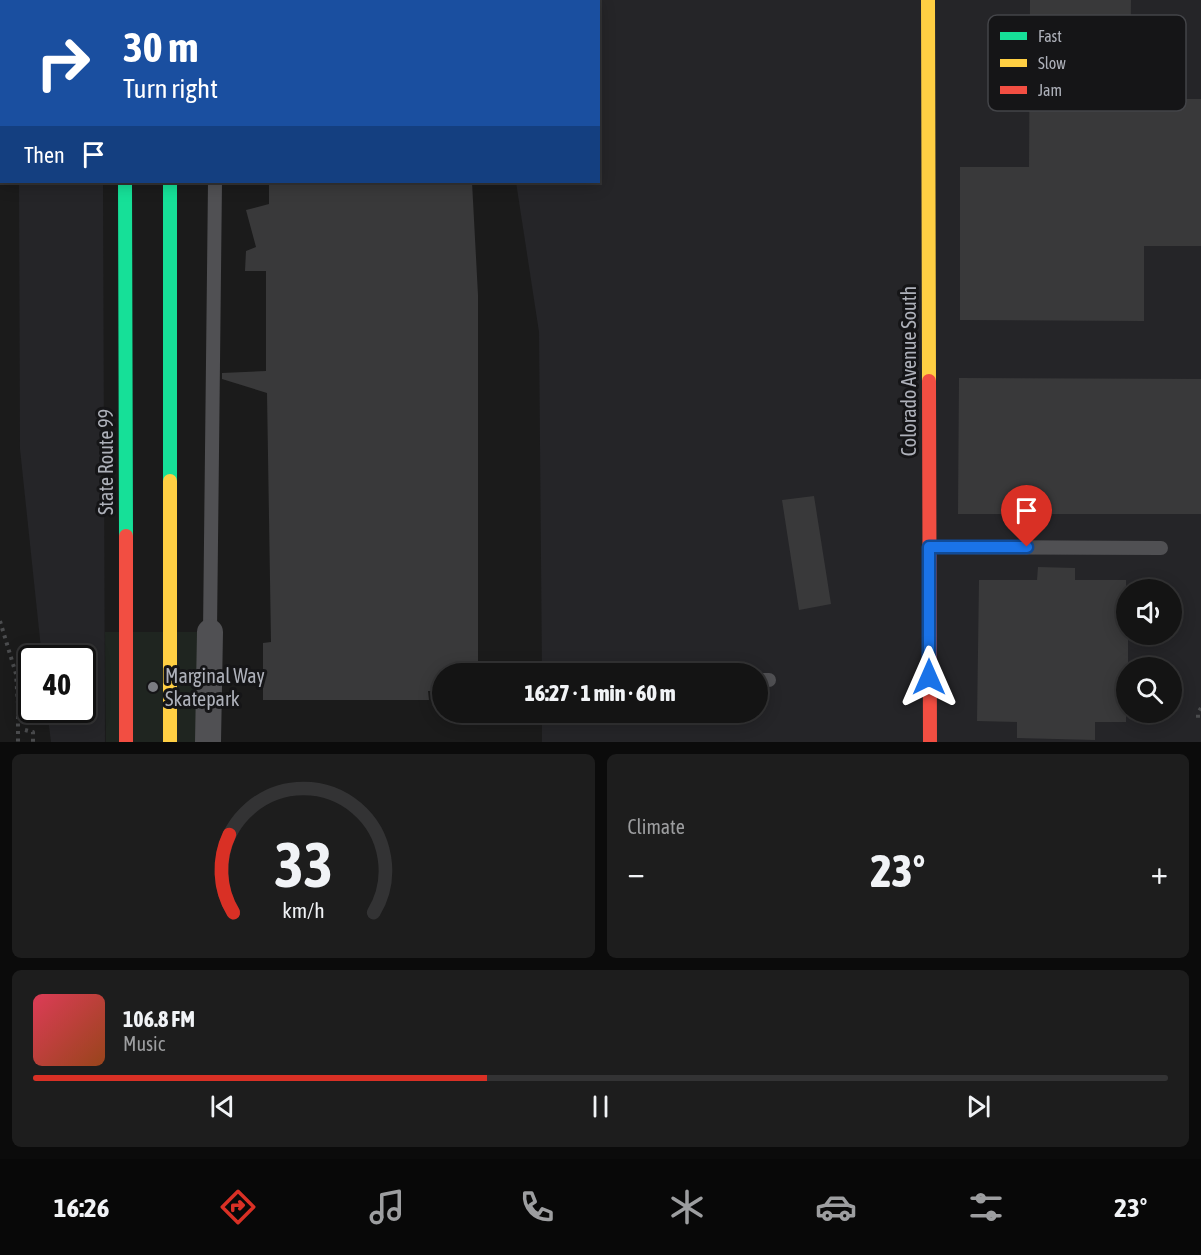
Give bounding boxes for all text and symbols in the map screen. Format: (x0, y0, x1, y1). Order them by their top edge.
legend (988, 15, 1186, 111)
text: 30 m (123, 23, 198, 71)
icon: right (24, 24, 102, 102)
text: Fast (1038, 27, 1062, 45)
text: Slow (1038, 54, 1066, 72)
text: Turn right (123, 73, 218, 104)
text: Jam (1038, 81, 1062, 99)
icon: arrive (77, 138, 110, 171)
text: Then (24, 142, 65, 168)
street label: Colorado Avenue South (897, 286, 920, 456)
street label: State Route 99 (94, 409, 117, 515)
pin (1001, 485, 1052, 547)
icon: arrive (1010, 494, 1043, 527)
map controls (1116, 579, 1182, 723)
button: sound (1116, 579, 1182, 645)
speed limit sign: 40 (18, 645, 96, 723)
position arrow (897, 645, 961, 709)
button: search (1116, 657, 1182, 723)
place label: Marginal Way Skatepark (165, 664, 265, 710)
marker: Marginal Way Skatepark (146, 680, 160, 694)
text: 16:27 · 1 min · 60 m (524, 680, 676, 706)
text: Climate (628, 815, 685, 838)
text: 33 (274, 829, 333, 900)
text: 23° (870, 845, 925, 897)
text: − (628, 853, 645, 891)
text: + (1151, 853, 1168, 891)
text: km/h (282, 898, 325, 923)
text: 106.8 FM (123, 1006, 195, 1032)
text: Music (123, 1032, 165, 1055)
icon: previous (206, 1090, 239, 1123)
icon: pause (584, 1090, 617, 1123)
icon: next (962, 1090, 995, 1123)
icon: directions (217, 1186, 259, 1228)
icon: music (366, 1186, 408, 1228)
icon: phone (516, 1186, 558, 1228)
icon: climate (666, 1186, 708, 1228)
icon: car (815, 1186, 857, 1228)
icon: filters (965, 1186, 1007, 1228)
text: 16:26 (54, 1192, 109, 1223)
text: 23° (1114, 1192, 1147, 1223)

